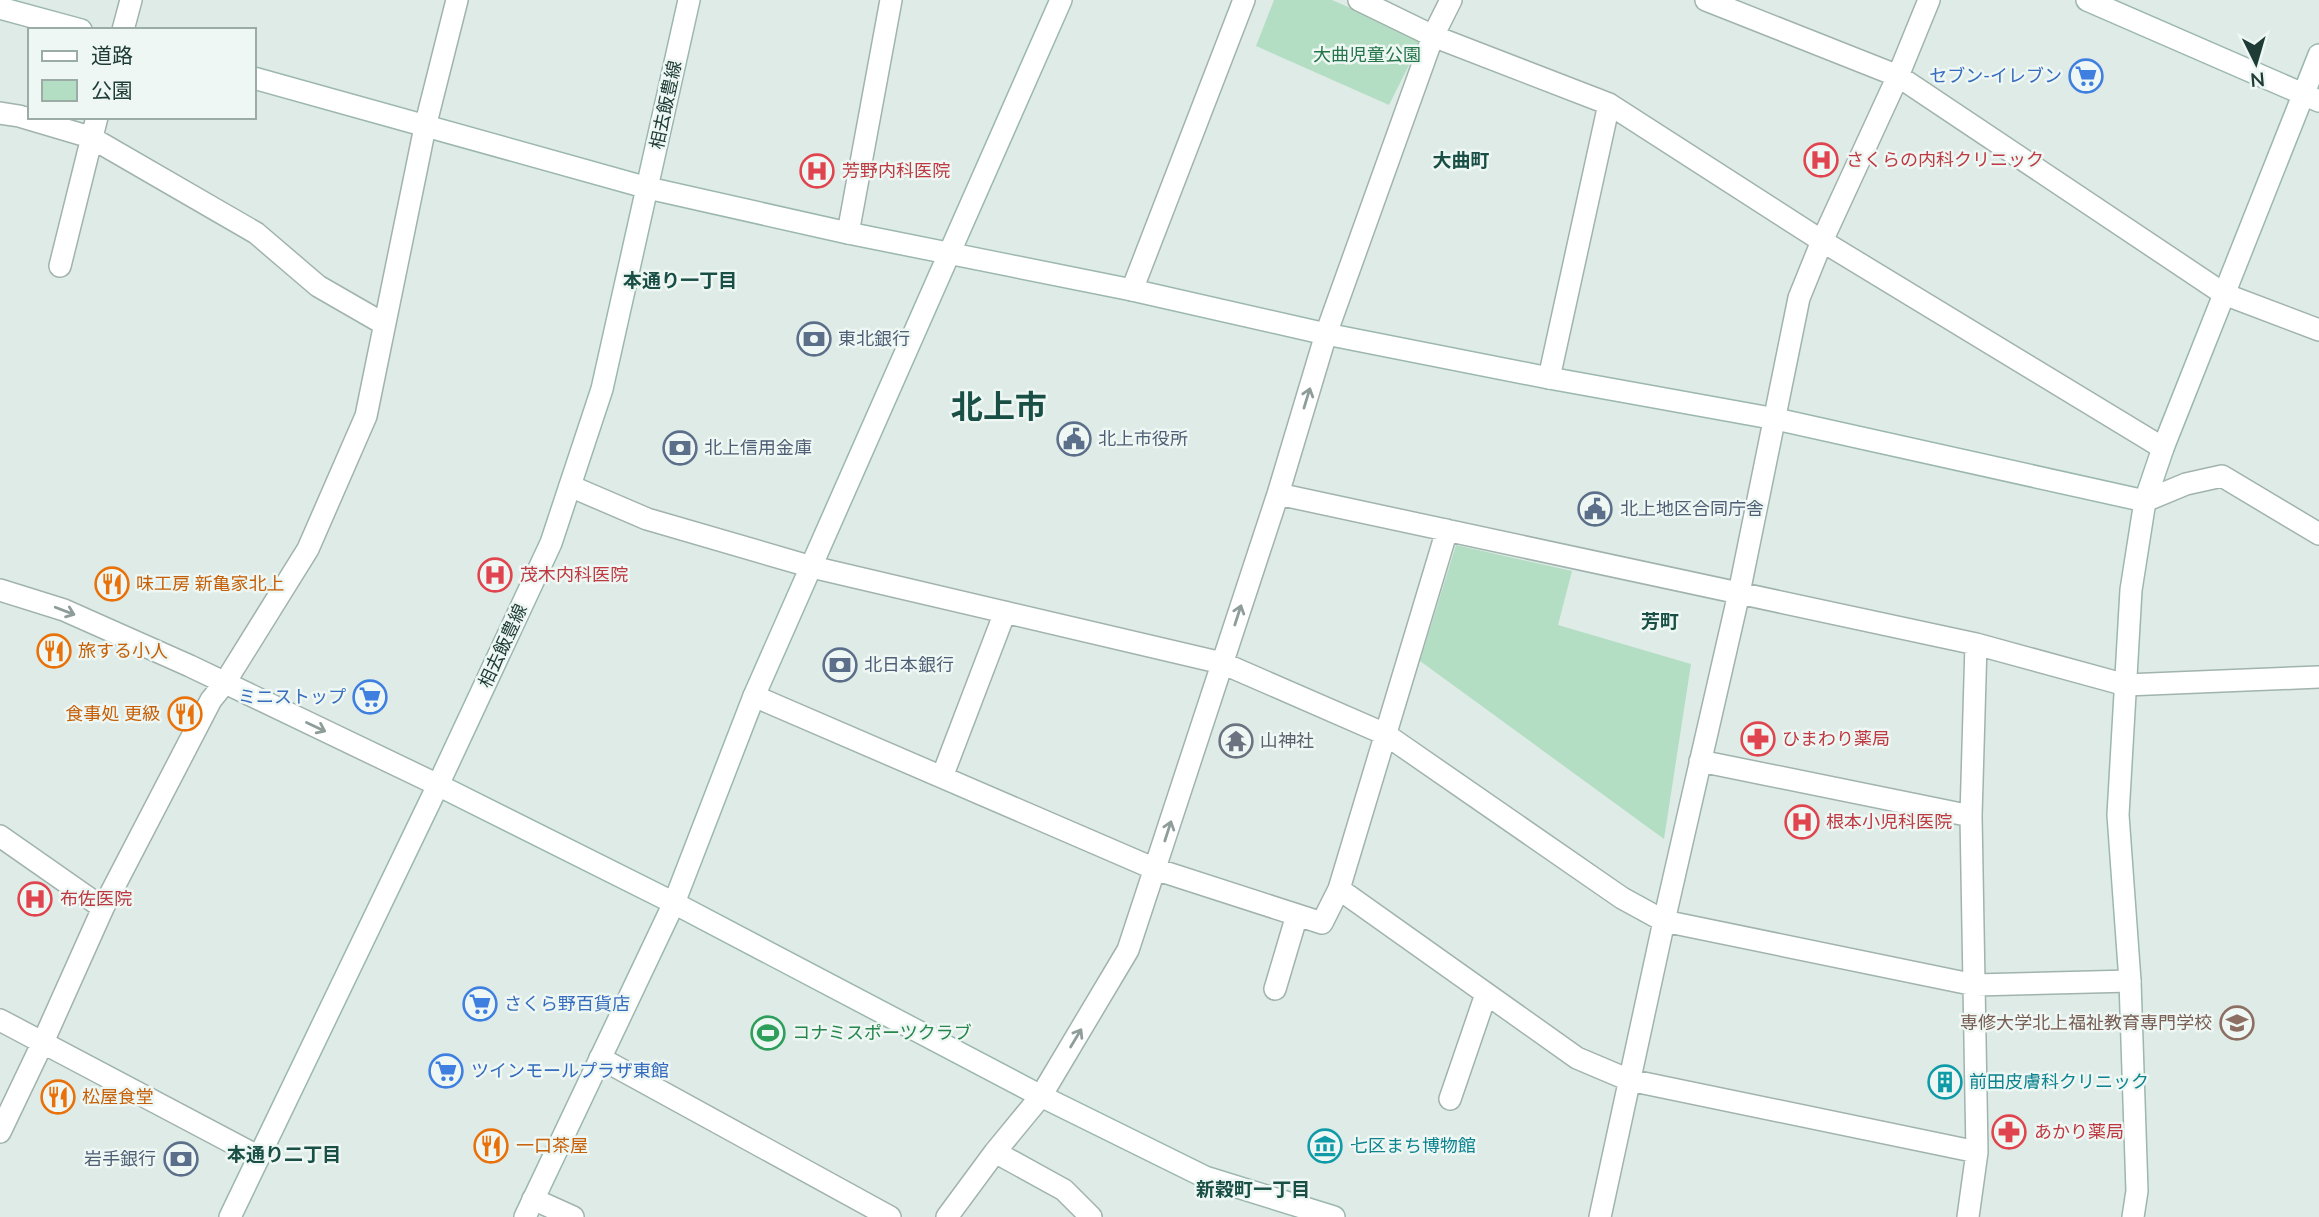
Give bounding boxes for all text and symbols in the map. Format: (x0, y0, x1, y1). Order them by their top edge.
legend (28, 28, 256, 119)
north arrow (2221, 28, 2291, 98)
text: 道路 (91, 42, 133, 67)
park label: 大曲児童公園 (1313, 43, 1421, 65)
supermarket icon: セブン-イレブン (2067, 57, 2105, 95)
street label: 相去飯豊線 (645, 58, 685, 151)
place label: セブン-イレブン (1929, 64, 2062, 86)
text: N (2249, 68, 2266, 93)
text: 公園 (91, 77, 133, 102)
hospital icon: さくらの内科クリニック (1802, 141, 1840, 179)
district label: 大曲町 (1432, 148, 1490, 171)
place label: さくらの内科クリニック (1846, 148, 2044, 170)
hospital icon: 芳野内科医院 (798, 152, 836, 190)
place label: 芳野内科医院 (842, 159, 950, 181)
district label: 本通り一丁目 (623, 268, 737, 291)
bank icon: 東北銀行 (795, 320, 833, 358)
place label: 東北銀行 (838, 327, 910, 349)
district label: 北上市 (951, 386, 1047, 425)
one-way arrow (1301, 387, 1314, 409)
public building icon: 北上市役所 (1055, 420, 1093, 458)
place label: 北上市役所 (1098, 427, 1188, 449)
bank icon: 北上信用金庫 (661, 429, 699, 467)
place label: 北上信用金庫 (704, 436, 812, 458)
public building icon: 北上地区合同庁舎 (1576, 490, 1614, 528)
place label: 北上地区合同庁舎 (1620, 497, 1764, 519)
hospital icon: 茂木内科医院 (476, 556, 514, 594)
place label: 茂木内科医院 (520, 563, 628, 585)
restaurant icon: 味工房 新亀家北上 (93, 565, 131, 603)
place label: 味工房 新亀家北上 (136, 572, 285, 594)
street label: 相去飯豊線 (473, 600, 531, 691)
one-way arrow (1233, 604, 1245, 626)
one-way arrow (53, 606, 75, 618)
district label: 芳町 (1641, 609, 1679, 632)
restaurant icon: 旅する小人 (35, 632, 73, 670)
place label: 旅する小人 (78, 639, 168, 661)
bank icon: 北日本銀行 (821, 646, 859, 684)
place label: 北日本銀行 (864, 653, 954, 675)
supermarket icon: ミニストップ (351, 678, 389, 716)
place label: ミニストップ (238, 685, 346, 707)
restaurant icon: 食事処 更級 (166, 695, 204, 733)
place label: 食事処 更級 (65, 702, 160, 724)
pharmacy icon: ひまわり薬局 (1739, 720, 1777, 758)
one-way arrow (305, 721, 326, 734)
temple icon: 山神社 (1217, 722, 1255, 760)
place label: ひまわり薬局 (1782, 727, 1890, 749)
place label: 山神社 (1260, 729, 1314, 751)
hospital icon: 根本小児科医院 (1783, 803, 1821, 841)
place label: 根本小児科医院 (1826, 810, 1952, 832)
one-way arrow (1162, 820, 1175, 842)
hospital icon: 布佐医院 (16, 880, 54, 918)
place label: 布佐医院 (60, 887, 132, 909)
supermarket icon: さくら野百貨店 (461, 985, 499, 1023)
place label: さくら野百貨店 (504, 992, 630, 1014)
school or university icon: 専修大学北上福祉教育専門学校 (2218, 1004, 2256, 1042)
place label: 専修大学北上福祉教育専門学校 (1960, 1011, 2212, 1033)
sports icon: コナミスポーツクラブ (749, 1014, 787, 1052)
place label: コナミスポーツクラブ (792, 1021, 972, 1043)
one-way arrow (1069, 1028, 1083, 1048)
supermarket icon: ツインモールプラザ東館 (427, 1052, 465, 1090)
place label: ツインモールプラザ東館 (471, 1059, 669, 1081)
building icon: 前田皮膚科クリニック (1926, 1063, 1964, 1101)
place label: 前田皮膚科クリニック (1969, 1070, 2149, 1092)
restaurant icon: 松屋食堂 (39, 1078, 77, 1116)
place label: 松屋食堂 (82, 1085, 154, 1107)
pharmacy icon: あかり薬局 (1990, 1113, 2028, 1151)
place label: あかり薬局 (2034, 1120, 2124, 1142)
restaurant icon: 一口茶屋 (472, 1127, 510, 1165)
museum icon: 七区まち博物館 (1306, 1127, 1344, 1165)
place label: 一口茶屋 (516, 1134, 588, 1156)
place label: 七区まち博物館 (1350, 1134, 1476, 1156)
bank icon: 岩手銀行 (162, 1140, 200, 1178)
district label: 本通り二丁目 (227, 1142, 341, 1165)
place label: 岩手銀行 (84, 1147, 156, 1169)
district label: 新穀町一丁目 (1196, 1177, 1310, 1200)

